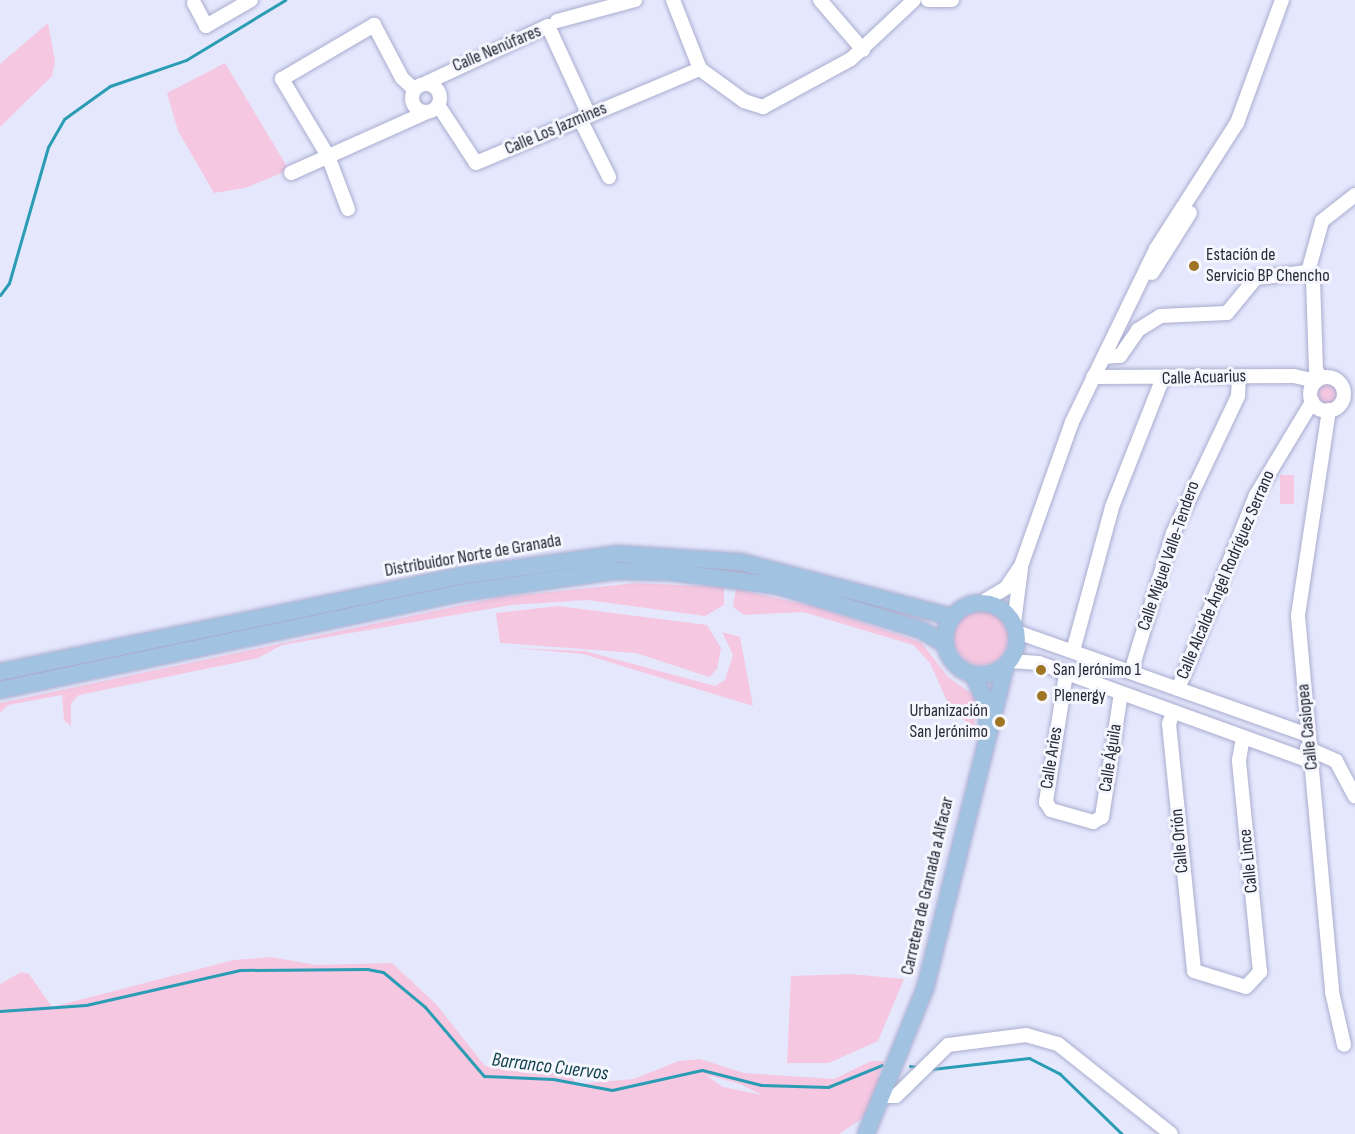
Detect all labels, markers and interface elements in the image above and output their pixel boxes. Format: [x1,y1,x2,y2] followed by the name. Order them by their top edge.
[449,21,545,77] street label: Calle Nenúfares
[502,98,610,160] street label: Calle Los Jazmines
[1206,245,1330,288] place label: Estación de Servicio BP Chencho
[1187,259,1201,273] marker: Estación de Servicio BP Chencho
[1162,366,1246,390] street label: Calle Acuarius
[1172,467,1280,683] street label: Calle Alcalde Ángel Rodríguez Serrano
[1133,478,1205,634] street label: Calle Miguel Valle-Tendero
[383,530,563,582] street label: Distribuidor Norte de Granada
[1053,659,1141,681] place label: San Jerónimo 1
[1034,663,1048,677] marker: San Jerónimo 1
[1293,683,1323,771] street label: Calle Casiopea
[1054,685,1106,707] place label: Plenergy
[1035,689,1049,703] marker: Plenergy
[909,701,988,744] place label: Urbanización San Jerónimo
[993,715,1007,729] marker: Urbanización San Jerónimo
[1095,723,1127,793] street label: Calle Águila
[1036,725,1068,791] street label: Calle Aries
[897,795,959,977] street label: Carretera de Granada a Alfacar
[1166,808,1194,874] street label: Calle Orión
[1235,828,1263,894] street label: Calle Lince
[490,1048,610,1086] water label: Barranco Cuervos

